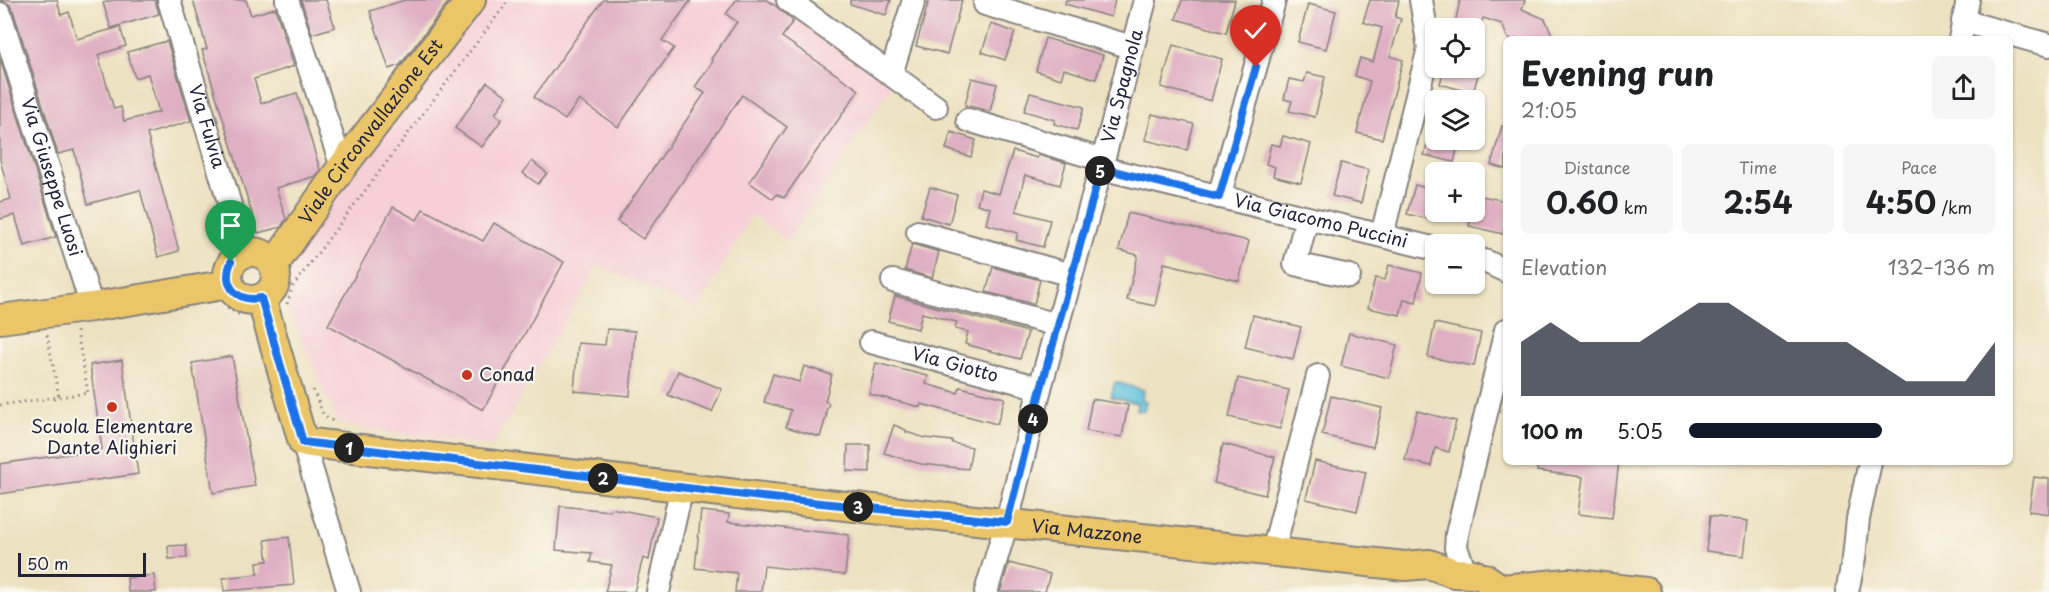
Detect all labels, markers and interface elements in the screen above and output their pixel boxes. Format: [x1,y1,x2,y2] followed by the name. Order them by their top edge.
[1230,5,1281,67] pin
[1239,14,1272,47] icon: check
[1425,18,1485,294] map controls
[1425,18,1485,78] button: locate
[1093,25,1149,146] street label: Via Spagnola
[291,32,449,229] street label: Viale Circonvallazione Est
[1521,47,1714,97] text: Evening run
[1932,56,1995,119] button: share
[183,81,233,172] street label: Via Fulvia
[1425,90,1485,150] button: layers
[15,94,90,259] street label: Via Giuseppe Luosi
[1521,95,1577,125] text: 21:05
[1563,155,1631,179] text: Distance
[1739,155,1777,179] text: Time
[1901,155,1937,179] text: Pace
[1085,156,1115,186] pin: 5
[1095,159,1105,183] text: 5
[1425,162,1485,222] button: +
[1546,179,1619,224] text: 0.60
[1723,179,1793,224] text: 2:54
[1866,179,1936,224] text: 4:50
[1231,186,1411,254] street label: Via Giacomo Puccini
[1619,195,1648,219] text: km
[1936,195,1972,219] text: /km
[205,200,256,262] pin
[214,209,247,242] icon: arrive
[1425,234,1485,294] button: −
[1521,252,1607,282] text: Elevation
[1888,252,1995,282] text: 132–136 m
[909,339,1002,388] street label: Via Giotto
[479,360,535,387] place label: Conad
[460,368,474,382] marker: Conad
[105,400,119,414] marker: Scuola Elementare Dante Alighieri
[1018,404,1048,434] pin: 4
[1028,407,1038,431] text: 4
[31,412,193,460] place label: Scuola Elementare Dante Alighieri
[1521,416,1583,446] text: 100 m
[1617,416,1663,446] text: 5:05
[334,433,364,463] pin: 1
[345,436,353,460] text: 1
[588,463,618,493] pin: 2
[597,466,609,490] text: 2
[843,492,873,522] pin: 3
[853,495,863,519] text: 3
[1030,511,1144,550] street label: Via Mazzone
[18,550,146,578] scale bar
[27,551,68,575] text: 50 m

